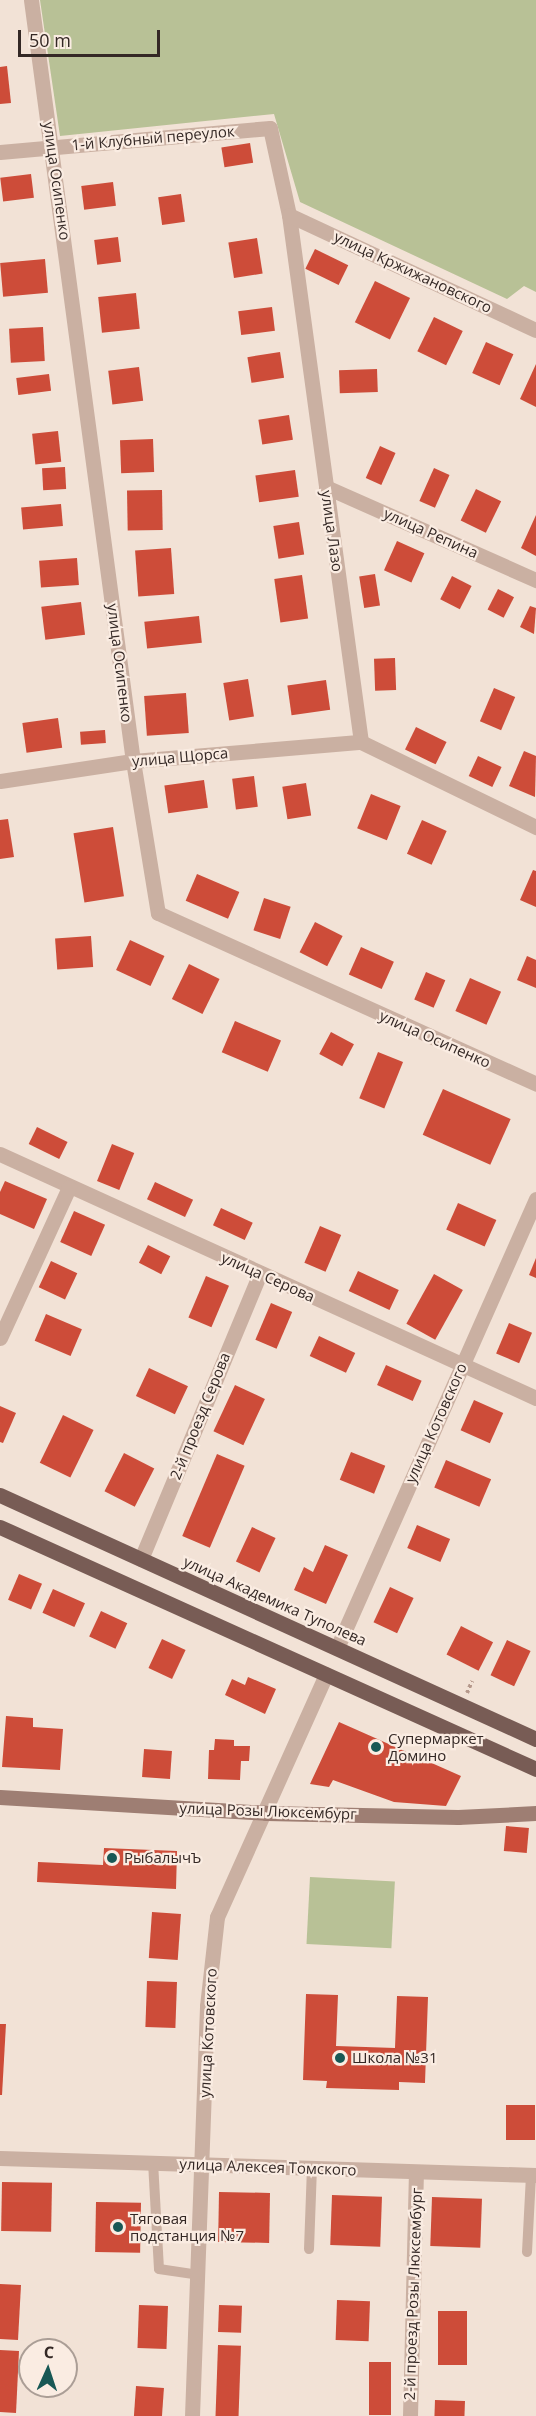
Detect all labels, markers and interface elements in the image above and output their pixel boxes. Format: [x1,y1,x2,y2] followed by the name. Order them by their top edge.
[21,18,164,56] scale bar
[29,28,71,52] text: 50 m
[40,121,74,241] street label: улица Осипенко
[71,122,235,154] street label: 1-й Клубный переулок
[331,227,495,317] street label: улица Кржижановского
[317,489,347,573] street label: улица Лазо
[381,504,481,562] street label: улица Репина
[104,603,136,723] street label: улица Осипенко
[131,744,229,770] street label: улица Щорса
[377,1006,493,1072] street label: улица Осипенко
[219,1248,317,1306] street label: улица Серова
[166,1350,234,1482] street label: 2-й проезд Серова
[401,1360,471,1486] street label: улица Котовского
[181,1552,369,1650] street label: улица Академика Туполева
[388,1729,484,1764] place label: Супермаркет Домино
[369,1740,383,1754] marker: Супермаркет Домино
[179,1799,357,1823] street label: улица Розы Люксембург
[124,1849,201,1867] place label: РыбалычЪ
[105,1851,119,1865] marker: РыбалычЪ
[196,1968,220,2098] street label: улица Котовского
[352,2049,437,2067] place label: Школа №31
[333,2051,347,2065] marker: Школа №31
[179,2155,357,2179] street label: улица Алексея Томского
[400,2187,426,2401] street label: 2-й проезд Розы Люксембург
[130,2209,244,2244] place label: Тяговая подстанция №7
[111,2220,125,2234] marker: Тяговая подстанция №7
[18,2338,78,2398] north arrow
[43,2341,54,2363] text: С

